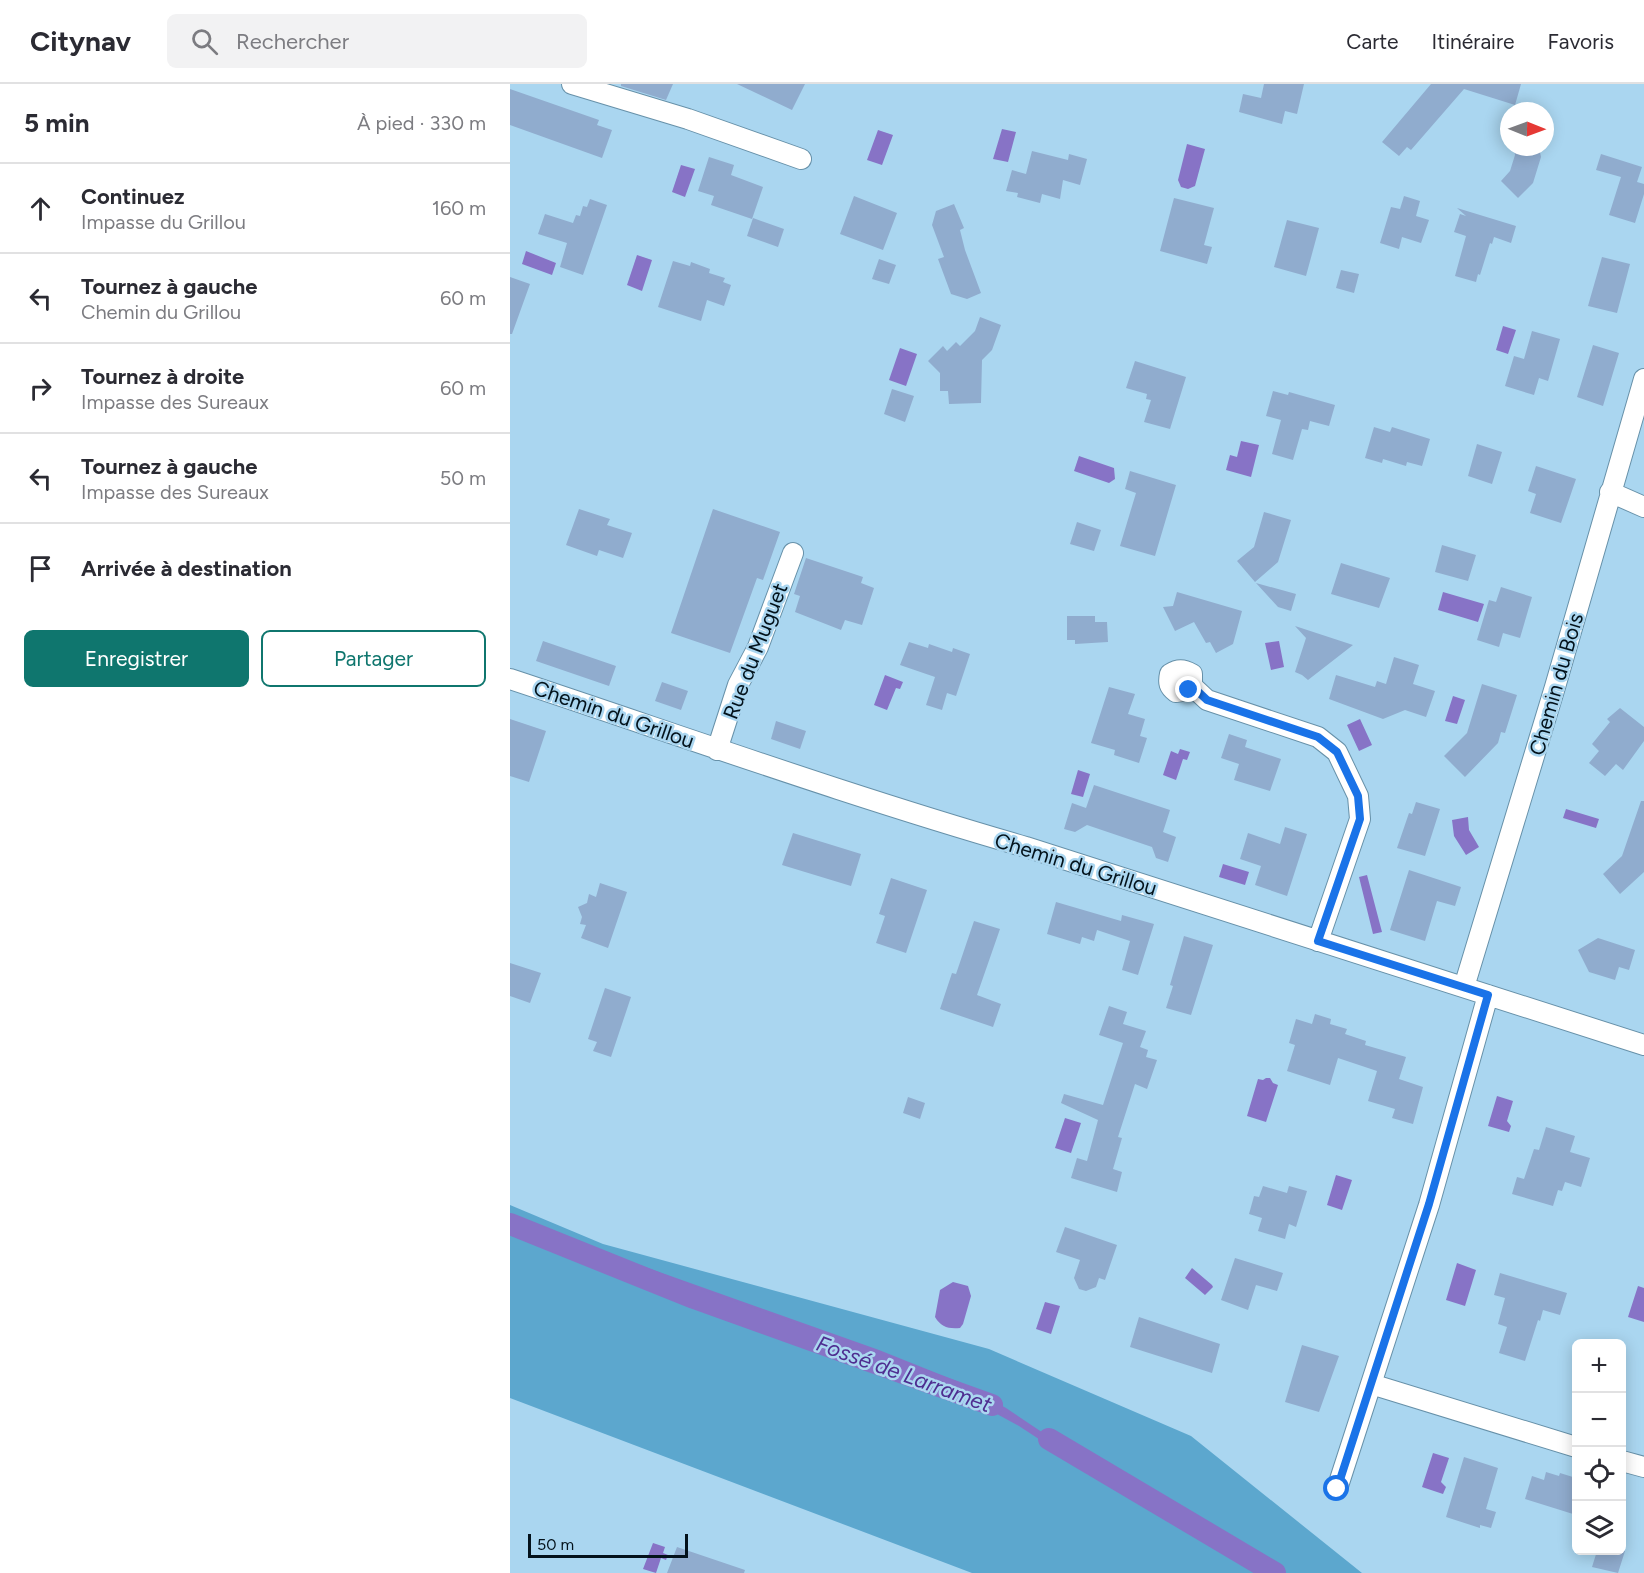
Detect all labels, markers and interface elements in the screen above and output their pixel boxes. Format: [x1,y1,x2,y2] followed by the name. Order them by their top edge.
[167,14,587,68] search box
[30,24,131,58] text: Citynav
[188,25,221,58] icon: search
[236,28,349,55] text: Rechercher
[1346,29,1399,54] text: Carte
[1432,29,1515,54] text: Itinéraire
[1548,29,1614,54] text: Favoris
[1500,102,1554,156] north arrow
[24,107,90,139] text: 5 min
[357,111,486,135] text: À pied · 330 m
[81,183,185,210] text: Continuez
[24,192,57,225] icon: ahead
[432,196,486,220] text: 160 m
[81,210,246,234] text: Impasse du Grillou
[81,273,257,300] text: Tournez à gauche
[24,282,57,315] icon: left
[440,286,486,310] text: 60 m
[81,300,241,324] text: Chemin du Grillou
[81,363,244,390] text: Tournez à droite
[24,372,57,405] icon: right
[440,376,486,400] text: 60 m
[81,390,269,414] text: Impasse des Sureaux
[81,453,257,480] text: Tournez à gauche
[24,462,57,495] icon: left
[440,466,486,490] text: 50 m
[81,480,269,504] text: Impasse des Sureaux
[24,552,57,585] icon: arrive
[81,555,292,582] text: Arrivée à destination
[718,579,792,723] street label: Rue du Muguet
[1524,610,1588,758] street label: Chemin du Bois
[24,630,249,687] button: Enregistrer
[261,630,486,687] button: Partager
[530,675,698,753] street label: Chemin du Grillou
[1175,676,1201,702] route end
[992,827,1160,901] street label: Chemin du Grillou
[813,1330,996,1418] water label: Fossé de Larramet
[1572,1339,1626,1555] map controls
[1572,1339,1626,1393] button: +
[1572,1393,1626,1447] button: −
[1572,1447,1626,1501] button: locate
[1323,1475,1349,1501] route start
[1572,1501,1626,1555] button: layers
[528,1531,688,1558] scale bar
[537,1535,574,1554] text: 50 m

